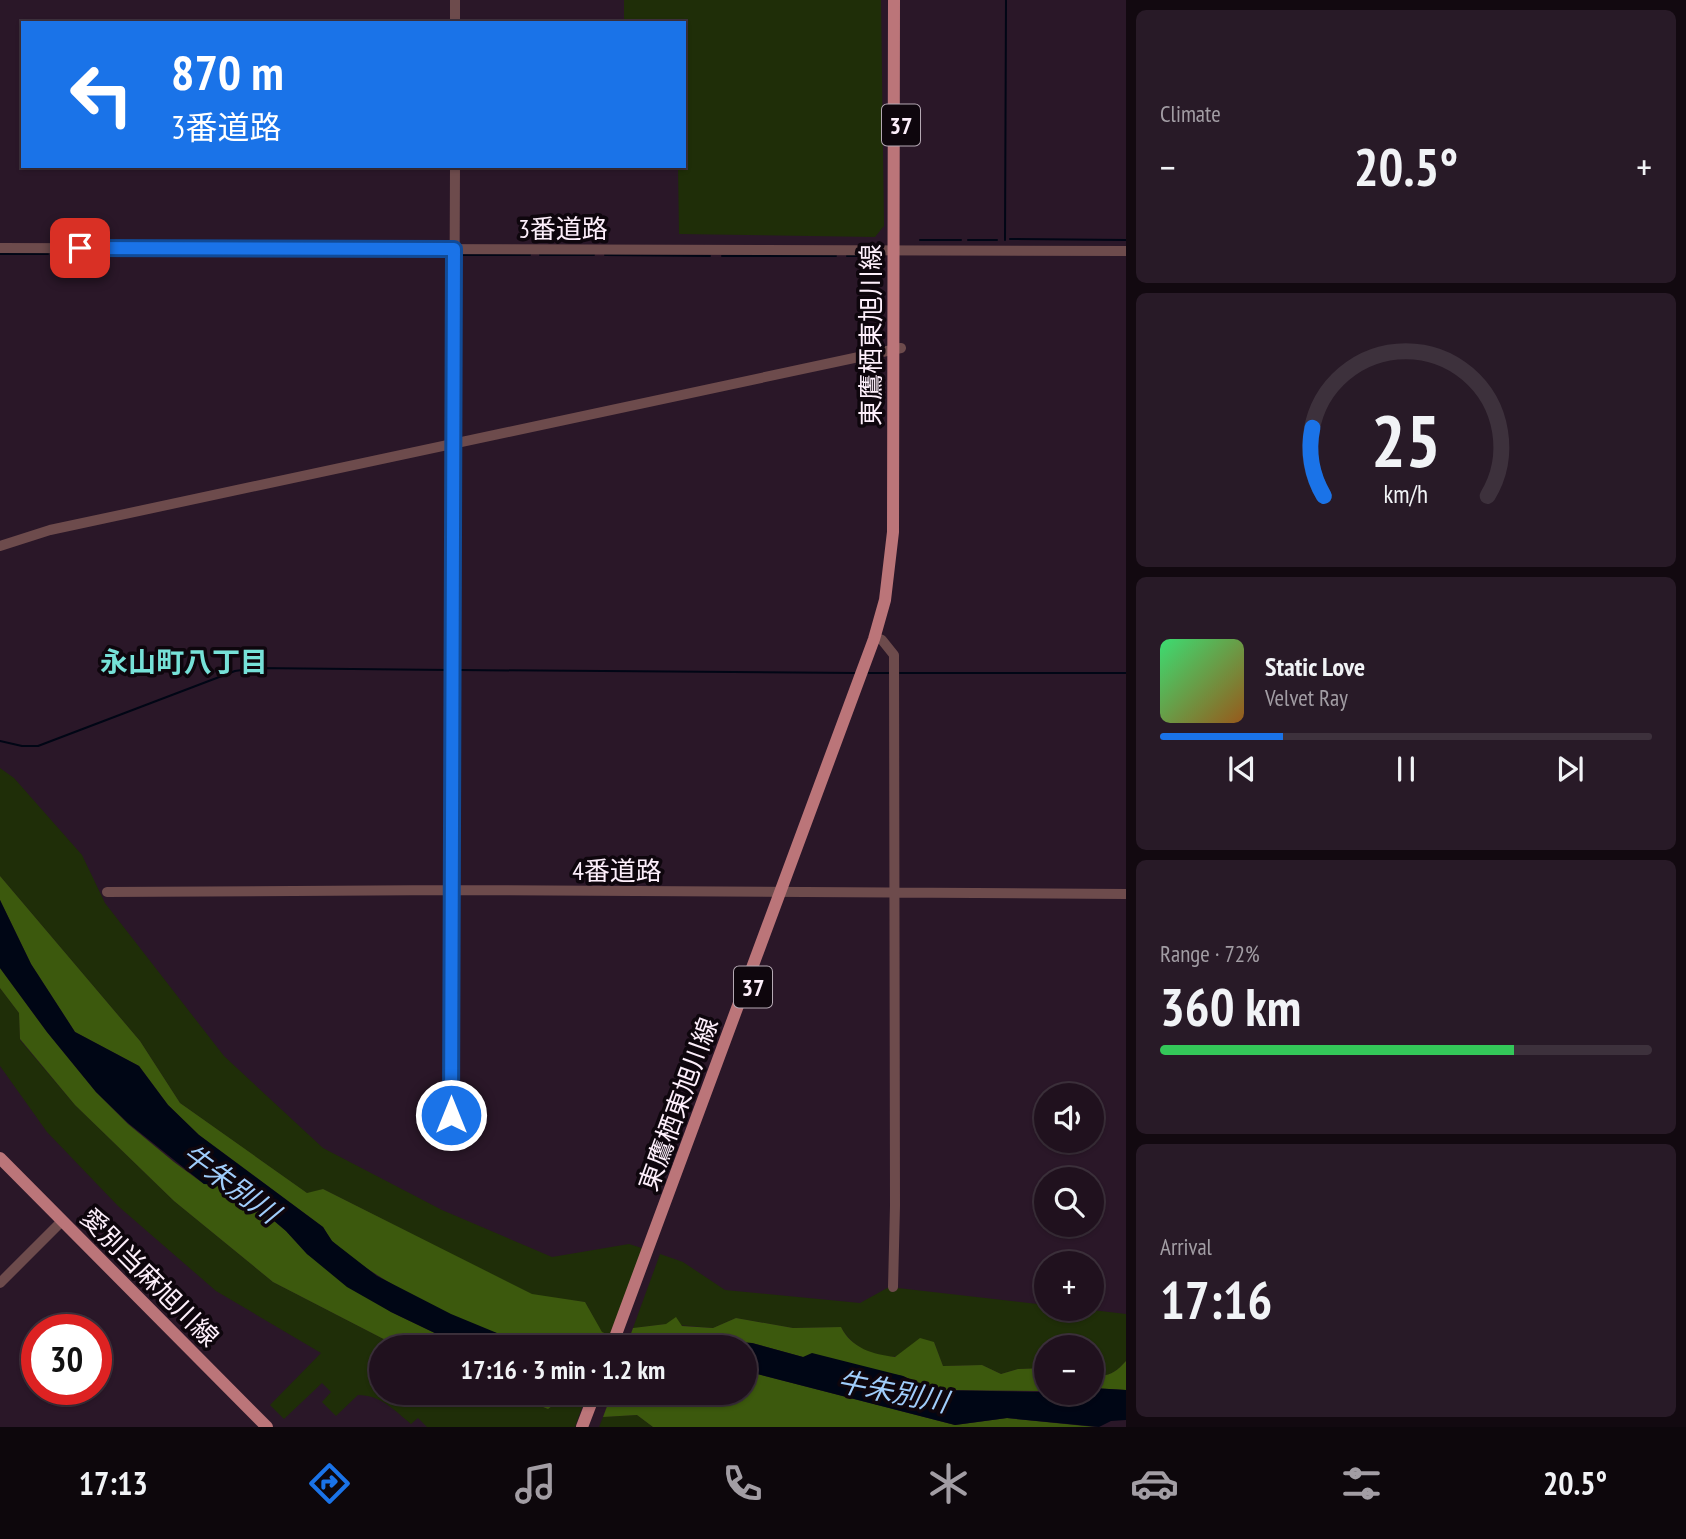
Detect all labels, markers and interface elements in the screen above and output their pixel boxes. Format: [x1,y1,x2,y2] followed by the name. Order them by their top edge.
[171,40,284,104] text: 870 m
[56,49,147,140] icon: left
[1160,99,1221,128] text: Climate
[882,104,920,146] road number: 37
[171,106,281,148] text: 3番道路
[1354,133,1458,200] text: 20.5°
[1160,142,1176,191] text: −
[1636,142,1652,191] text: +
[518,212,608,245] street label: 3番道路
[50,218,110,278] pin
[61,229,99,267] icon: arrive
[854,244,887,426] street label: 東鷹栖東旭川線
[1371,393,1441,487] text: 25
[1384,478,1428,510] text: km/h
[100,643,268,680] district label: 永山町八丁目
[1265,650,1365,683] text: Static Love
[1265,683,1348,712] text: Velvet Ray
[1223,750,1261,788] icon: previous
[1387,750,1425,788] icon: pause
[1551,750,1589,788] icon: next
[572,854,662,887] street label: 4番道路
[1160,939,1260,968] text: Range · 72%
[734,967,772,1007] road number: 37
[1160,973,1301,1040] text: 360 km
[631,1013,725,1195] street label: 東鷹栖東旭川線
[414,1078,488,1152] position arrow
[1034,1083,1104,1405] map controls
[1034,1083,1104,1153] button: sound
[175,1135,290,1233] water label: 牛朱別川
[1034,1167,1104,1237] button: search
[74,1201,226,1353] street label: 愛別当麻旭川線
[1160,1232,1212,1261] text: Arrival
[1034,1251,1104,1321] button: +
[1160,1266,1272,1333] text: 17:16
[21,1314,112,1405] speed limit sign: 30
[1034,1335,1104,1405] button: −
[461,1353,665,1386] text: 17:16 · 3 min · 1.2 km
[834,1362,954,1420] water label: 牛朱別川
[305,1459,354,1508] icon: directions
[511,1459,560,1508] icon: music
[718,1459,767,1508] icon: phone
[924,1459,973,1508] icon: climate
[1130,1459,1179,1508] icon: car
[1337,1459,1386,1508] icon: filters
[79,1462,148,1504] text: 17:13
[1543,1462,1607,1504] text: 20.5°

